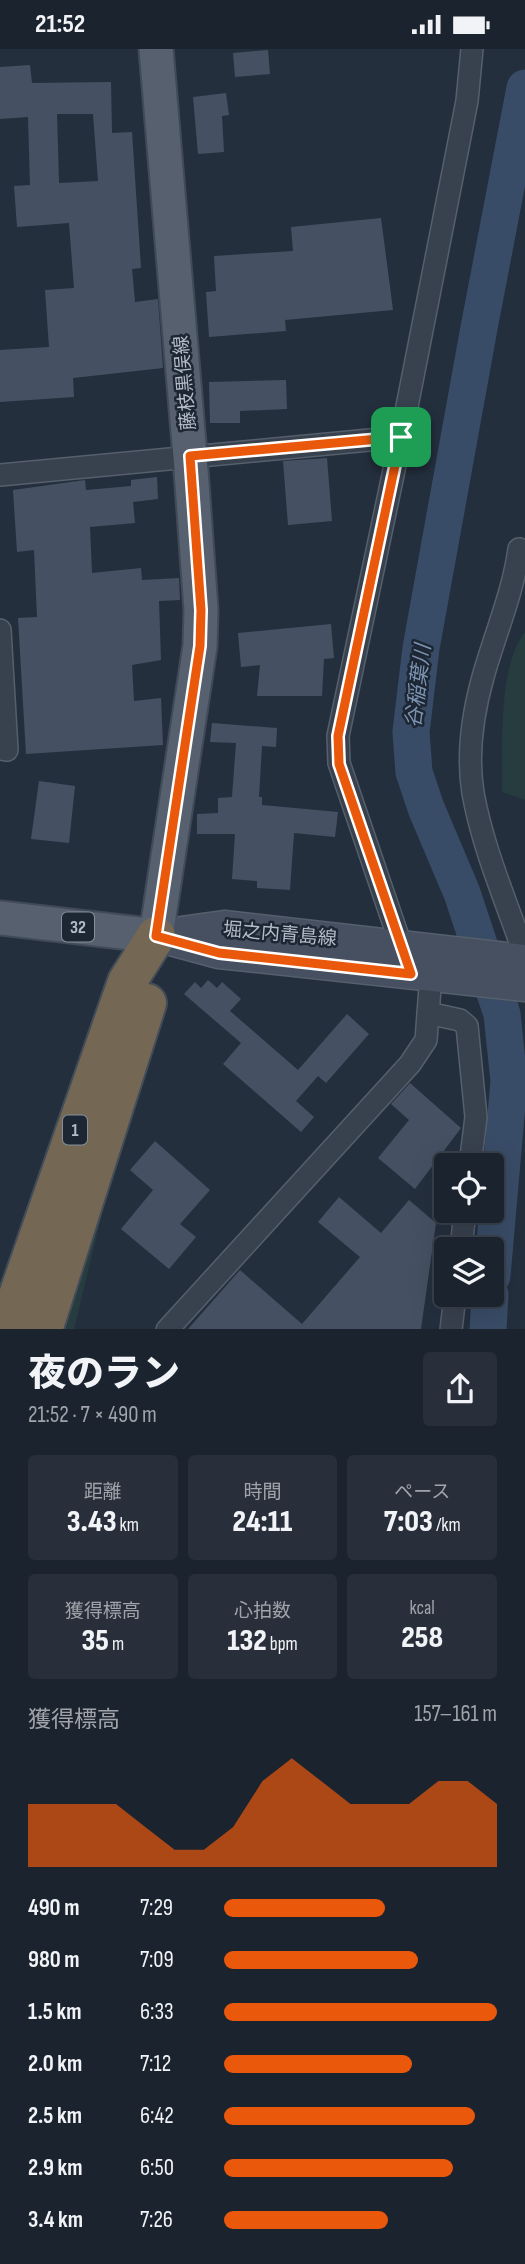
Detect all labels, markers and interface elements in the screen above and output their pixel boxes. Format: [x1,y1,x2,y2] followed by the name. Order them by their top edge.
[35,9,85,40] text: 21:52
[170,335,201,431] street label: 藤枝黒俣線
[371,407,431,467] pin
[382,418,420,456] icon: arrive
[401,641,436,729] water label: 谷稲葉川
[62,913,94,941] road number: 32
[222,918,338,951] street label: 堀之内青島線
[63,1115,87,1145] road number: 1
[434,1153,504,1307] map controls
[434,1153,504,1223] button: locate
[434,1237,504,1307] button: layers
[28,1352,180,1397] text: 夜のラン
[423,1352,497,1426] button: share
[28,1401,157,1429] text: 21:52 · 7 × 490 m
[84,1481,122,1504] text: 距離
[243,1481,282,1504] text: 時間
[394,1481,450,1504] text: ペース
[67,1504,117,1540] text: 3.43
[233,1504,292,1540] text: 24:11
[384,1504,433,1540] text: 7:03
[117,1514,139,1537] text: km
[433,1514,461,1537] text: /km
[410,1597,435,1620] text: kcal
[65,1600,141,1623] text: 獲得標高
[234,1600,291,1623] text: 心拍数
[401,1620,443,1656] text: 258
[81,1623,109,1659] text: 35
[227,1623,267,1659] text: 132
[109,1633,124,1656] text: m
[267,1633,298,1656] text: bpm
[414,1700,497,1728] text: 157–161 m
[28,1706,120,1734] text: 獲得標高
[28,1894,79,1922] text: 490 m
[140,1894,173,1922] text: 7:29
[28,1946,80,1974] text: 980 m
[140,1946,174,1974] text: 7:09
[28,1998,81,2026] text: 1.5 km
[140,1998,174,2026] text: 6:33
[28,2050,82,2078] text: 2.0 km
[140,2050,171,2078] text: 7:12
[28,2102,82,2130] text: 2.5 km
[140,2102,174,2130] text: 6:42
[28,2154,82,2182] text: 2.9 km
[140,2154,174,2182] text: 6:50
[28,2206,83,2234] text: 3.4 km
[140,2206,173,2234] text: 7:26

